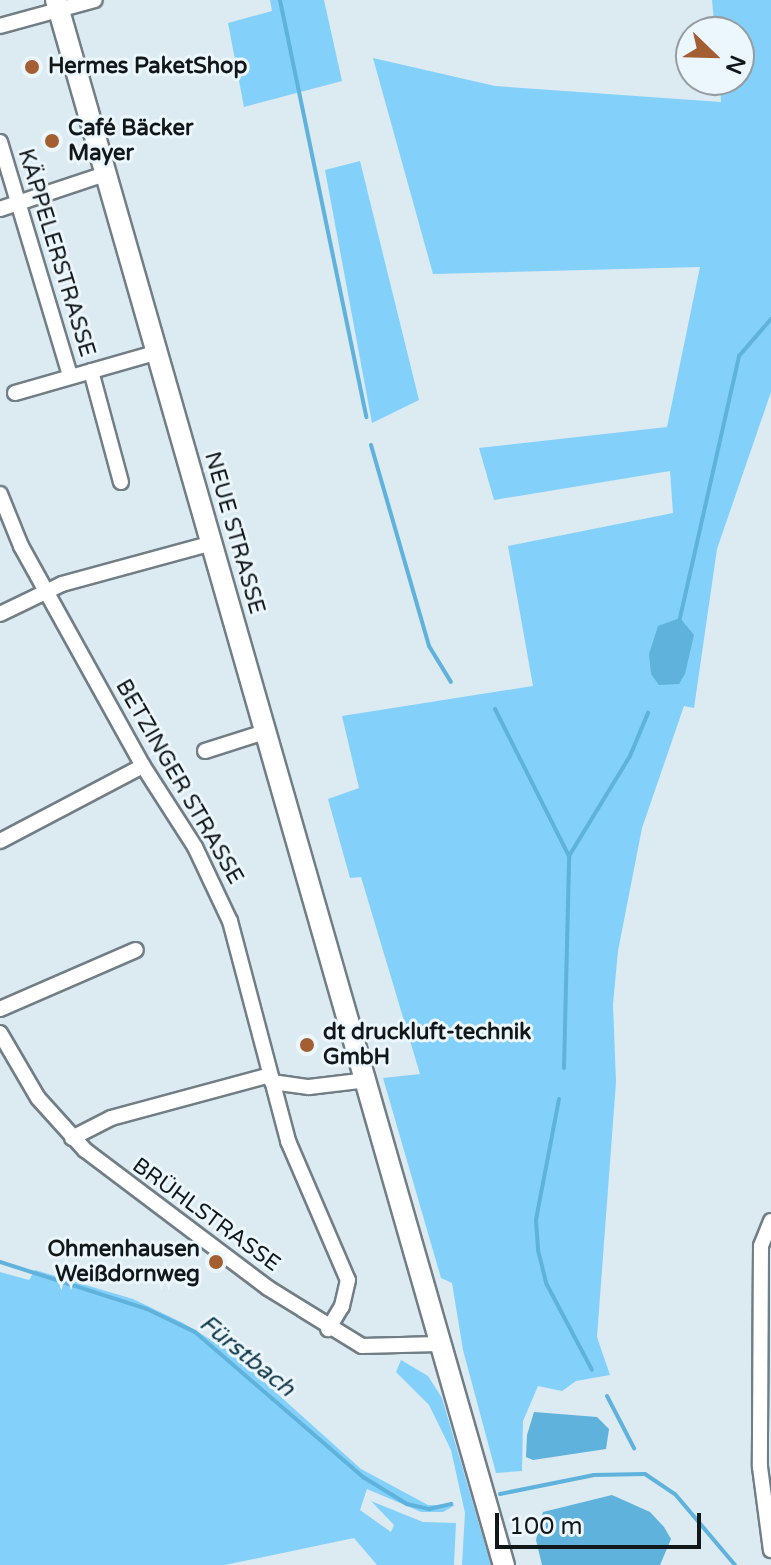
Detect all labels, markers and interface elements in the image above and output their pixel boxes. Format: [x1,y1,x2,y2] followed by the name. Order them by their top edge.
[675,16,755,96] north arrow
[720,51,751,78] text: N
[48,54,247,80] place label: Hermes PaketShop
[23,58,41,76] marker: Hermes PaketShop
[68,115,193,166] place label: Café Bäcker Mayer
[43,132,61,150] marker: Café Bäcker Mayer
[12,146,100,360] street label: KÄPPELERSTRASSE
[198,449,270,617] street label: NEUE STRASSE
[110,675,248,889] street label: BETZINGER STRASSE
[323,1019,531,1070] place label: dt druckluft-technik GmbH
[298,1036,316,1054] marker: dt druckluft-technik GmbH
[127,1153,285,1277] street label: BRÜHLSTRASSE
[47,1236,200,1288] place label: Ohmenhausen Weißdornweg
[207,1253,225,1271] marker: Ohmenhausen Weißdornweg
[194,1309,300,1403] water label: Fürstbach
[499,1497,705,1547] scale bar
[509,1512,583,1541] text: 100 m

